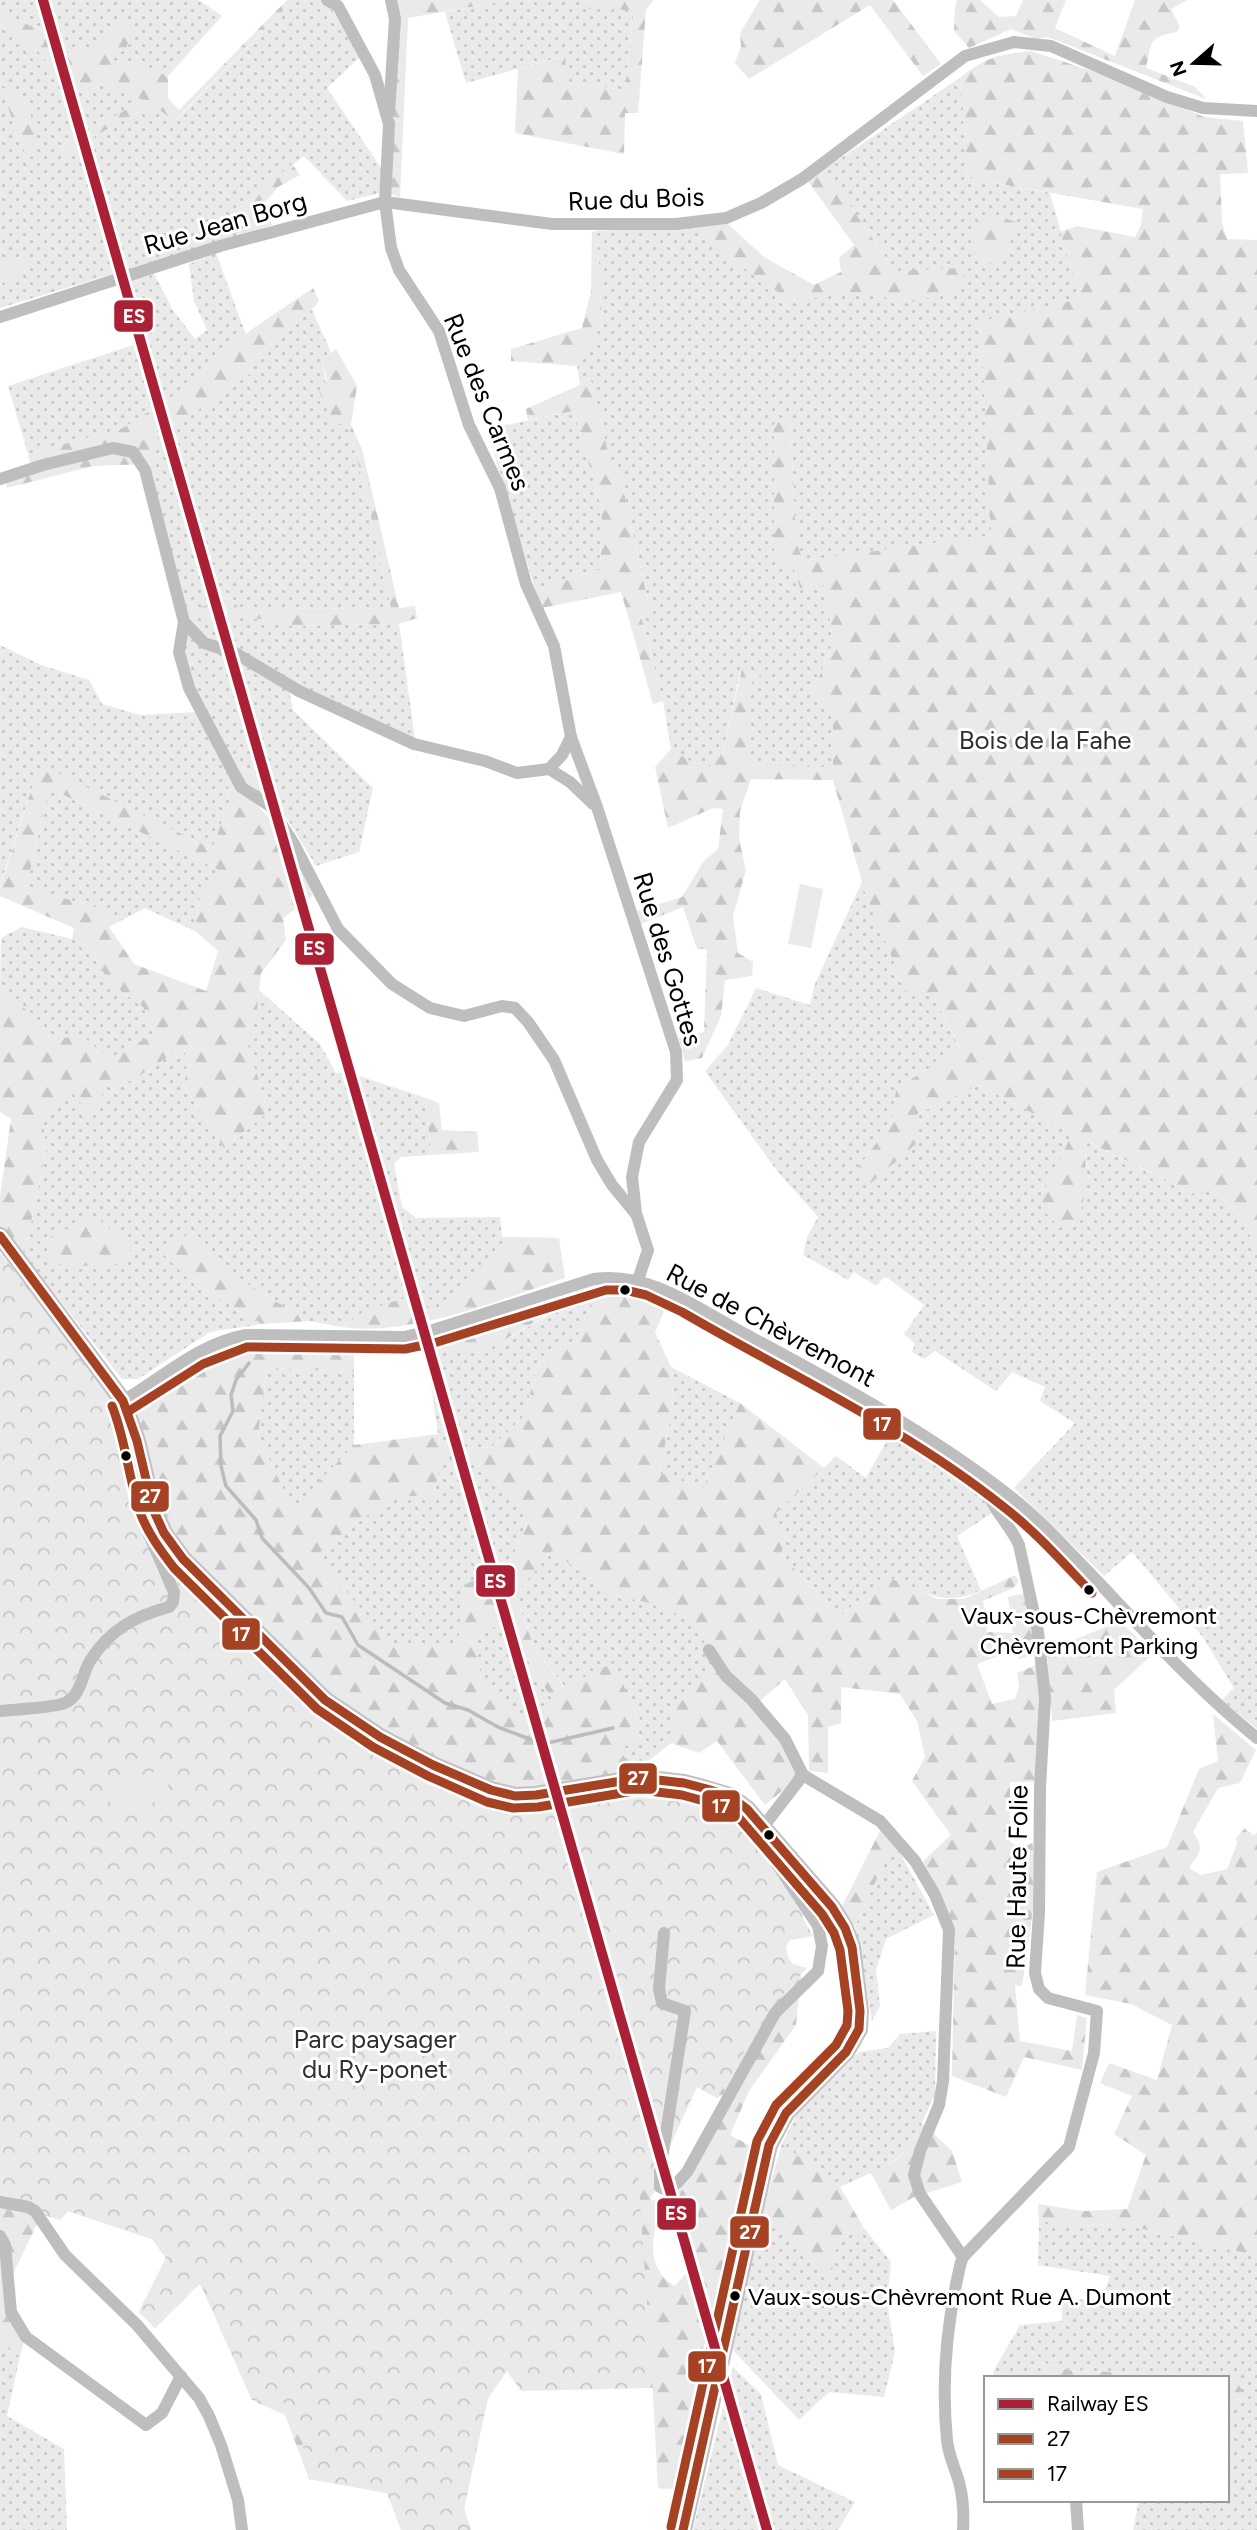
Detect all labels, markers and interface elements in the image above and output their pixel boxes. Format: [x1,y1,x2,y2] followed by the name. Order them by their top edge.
[1159,28,1229,98] north arrow
[1165,58,1192,79] text: N
[567,181,705,217] street label: Rue du Bois
[140,184,310,262] street label: Rue Jean Borg
[113,299,154,333] line badge: ES
[123,305,145,328] text: ES
[437,309,537,495] street label: Rue des Carmes
[959,724,1131,756] park label: Bois de la Fahe
[626,868,710,1050] street label: Rue des Gottes
[294,932,335,966] line badge: ES
[303,937,325,960] text: ES
[661,1256,881,1394] street label: Rue de Chèvremont
[618,1283,632,1297] unlabelled marker
[862,1407,902,1441] line badge: 17
[873,1413,891,1436] text: 17
[119,1449,133,1463] unlabelled marker
[130,1480,170,1513] line badge: 27
[139,1485,161,1508] text: 27
[475,1564,516,1598] line badge: ES
[484,1570,506,1593] text: ES
[1082,1583,1096,1597] marker: Vaux-sous-Chèvremont Chèvremont Parking
[961,1601,1217,1660] place label: Vaux-sous-Chèvremont Chèvremont Parking
[221,1617,261,1651] line badge: 17
[232,1623,250,1646] text: 17
[618,1762,658,1795] line badge: 27
[627,1767,649,1790] text: 27
[999,1785,1035,1969] street label: Rue Haute Folie
[701,1789,741,1823] line badge: 17
[712,1795,730,1818] text: 17
[762,1828,776,1842] unlabelled marker
[293,2023,457,2085] park label: Parc paysager du Ry-ponet
[656,2197,697,2231] line badge: ES
[665,2202,687,2225] text: ES
[729,2215,770,2249] line badge: 27
[739,2221,761,2244] text: 27
[748,2282,1172,2311] place label: Vaux-sous-Chèvremont Rue A. Dumont
[728,2289,742,2303] marker: Vaux-sous-Chèvremont Rue A. Dumont
[687,2350,727,2383] line badge: 17
[698,2355,716,2378] text: 17
[984,2376,1229,2502] legend
[1047,2391,1149,2416] text: Railway ES
[1047,2426,1070,2451] text: 27
[1047,2461,1067,2486] text: 17

